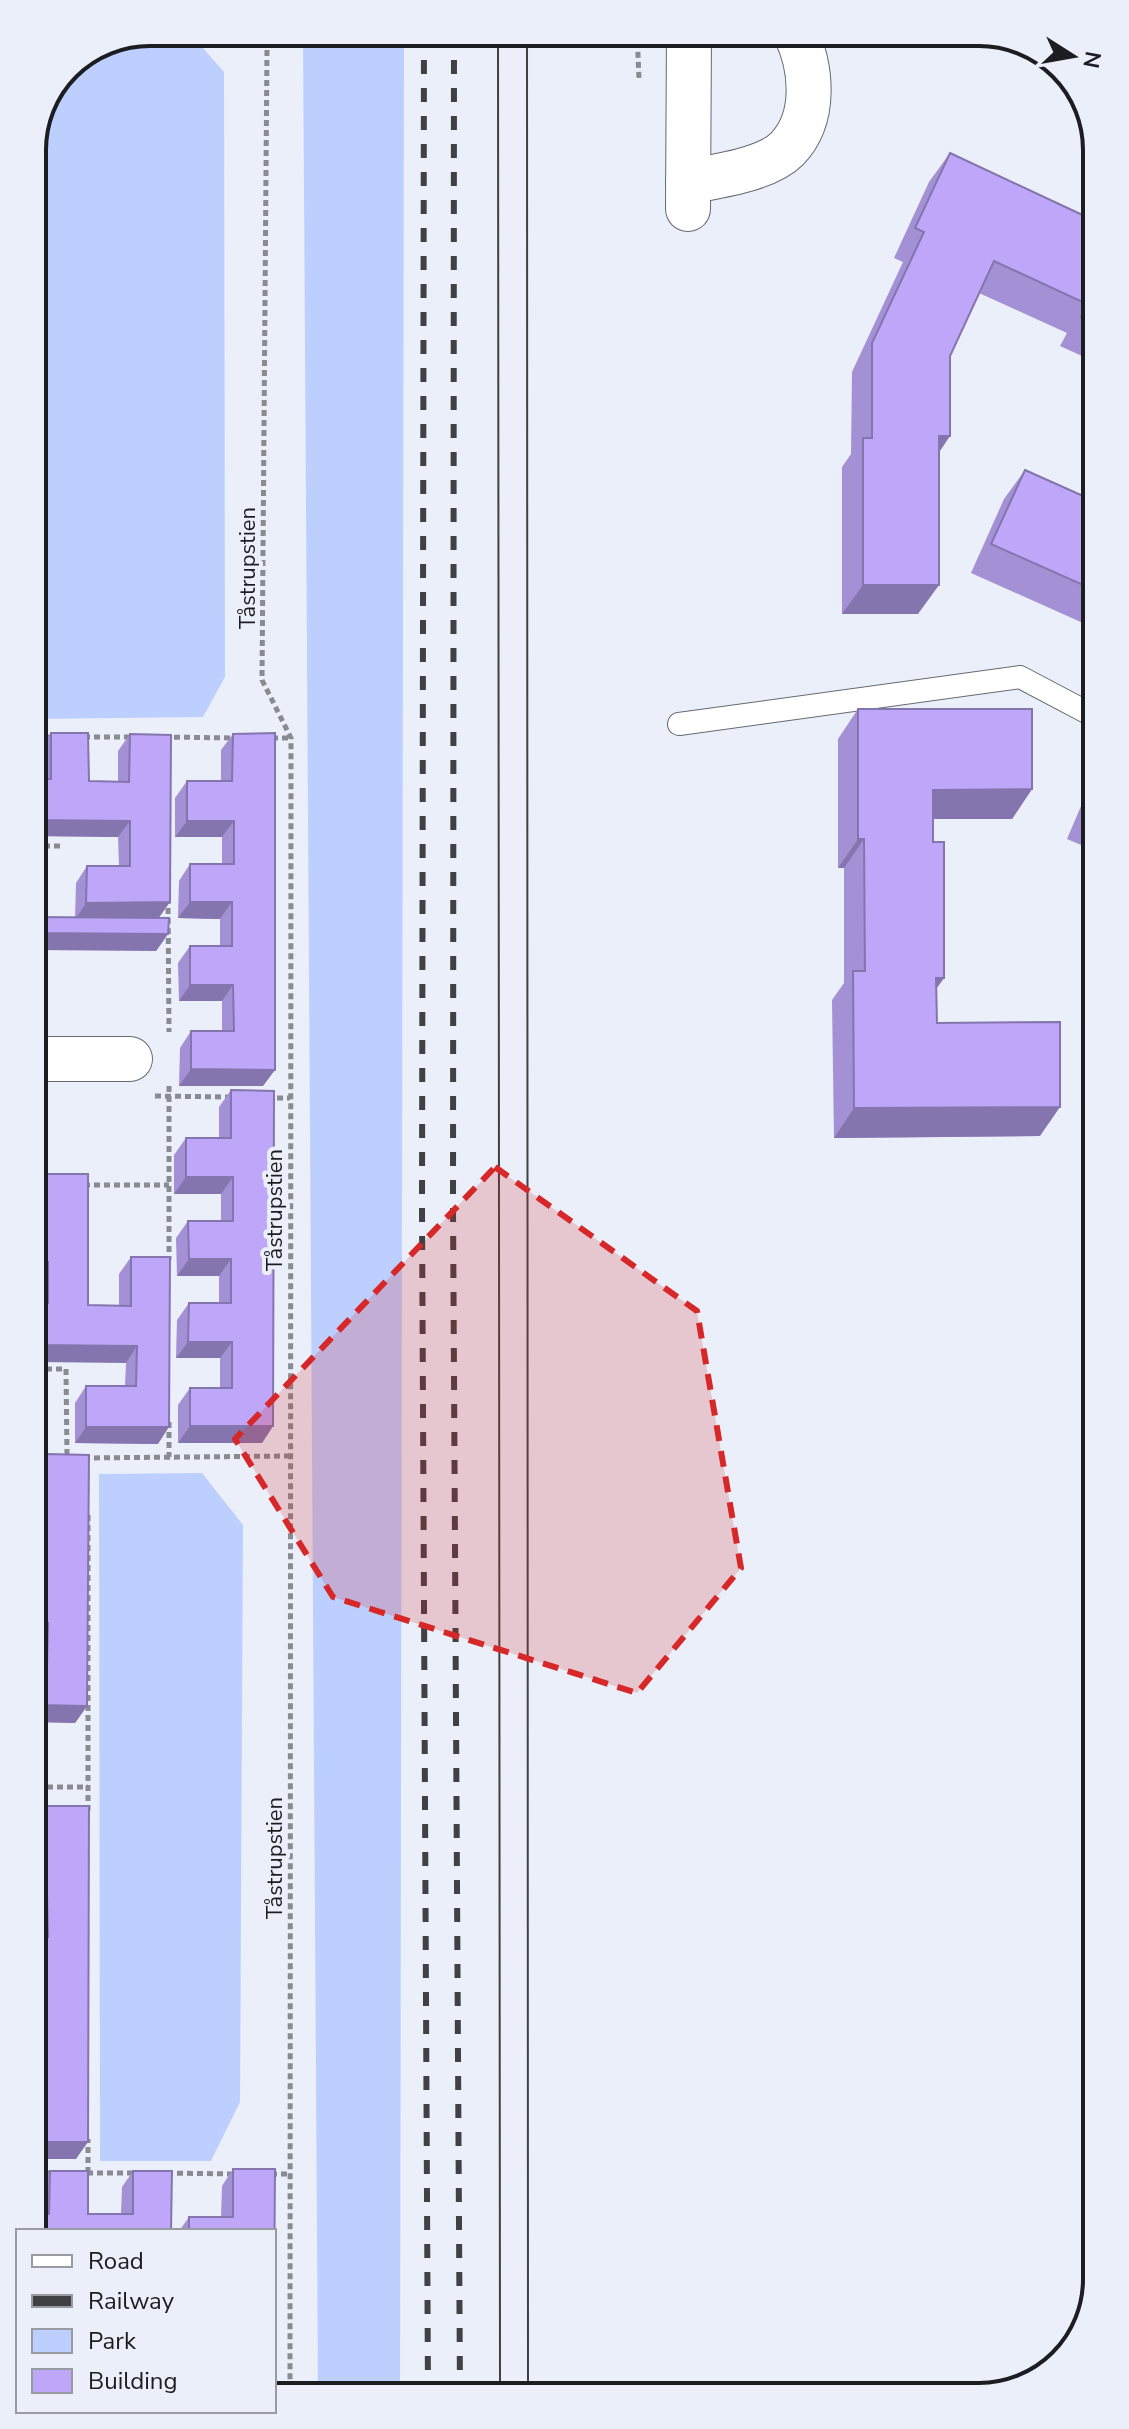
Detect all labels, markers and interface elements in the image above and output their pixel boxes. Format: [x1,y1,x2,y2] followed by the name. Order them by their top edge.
[1033,16,1113,96] north arrow
[1075,49,1108,71] text: N
[233,507,263,629] street label: Tåstrupstien
[260,1149,290,1271] street label: Tåstrupstien
[260,1797,290,1919] street label: Tåstrupstien
[16,2229,276,2413] legend
[88,2245,144,2277] text: Road
[88,2285,175,2317] text: Railway
[88,2325,137,2357] text: Park
[88,2365,178,2397] text: Building

